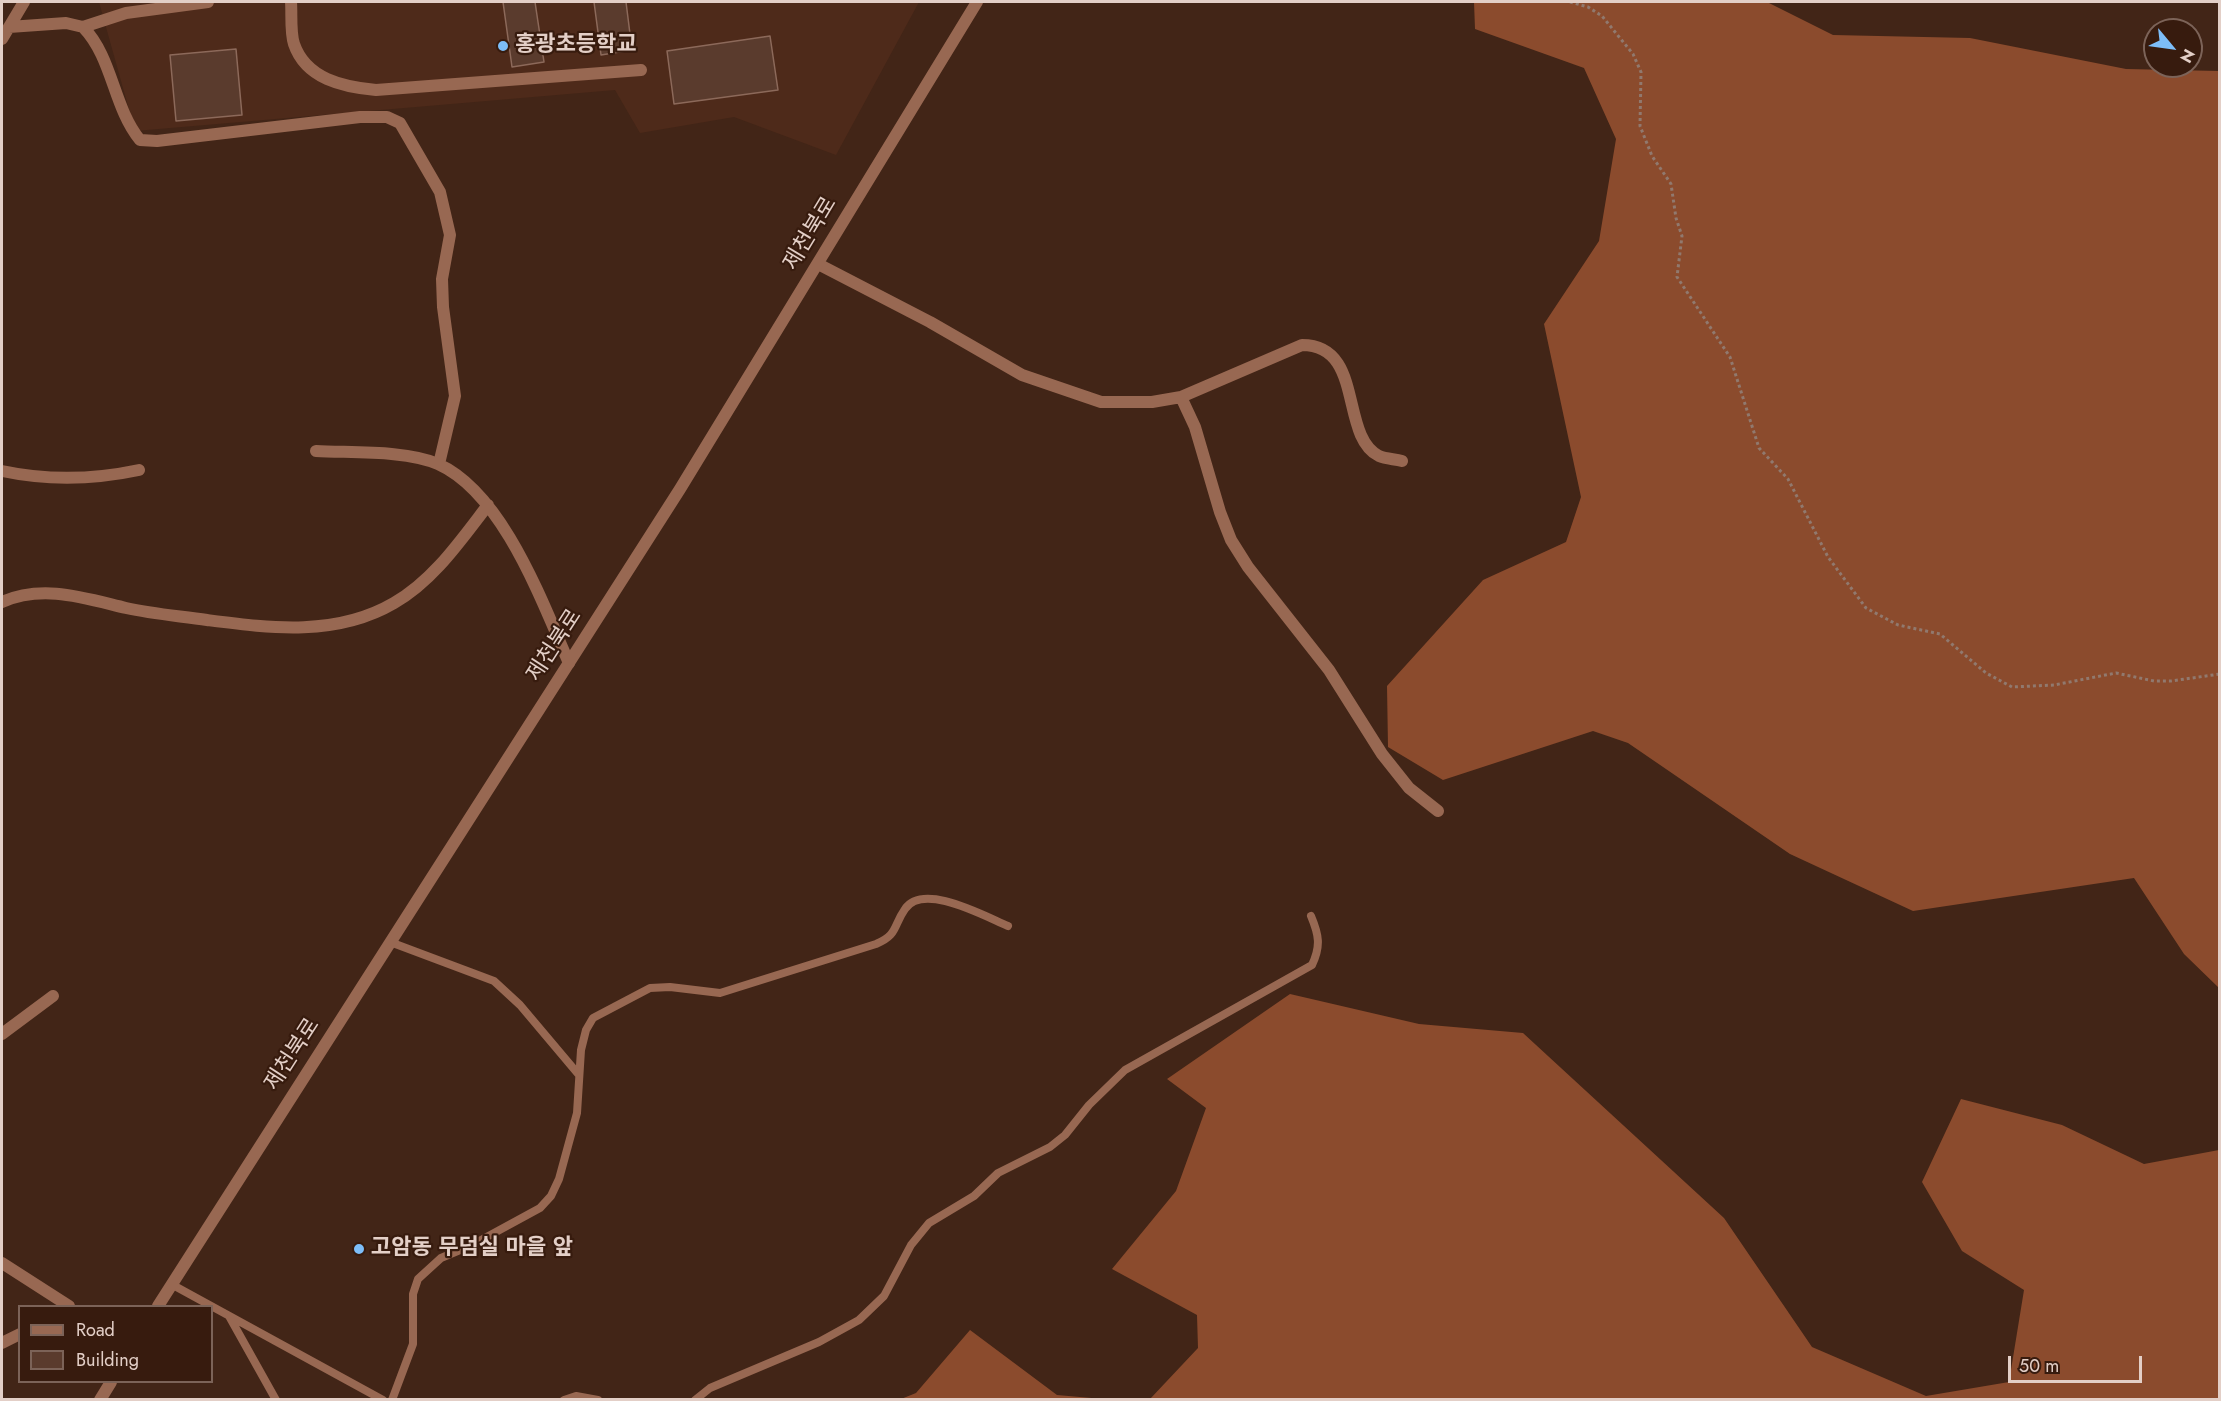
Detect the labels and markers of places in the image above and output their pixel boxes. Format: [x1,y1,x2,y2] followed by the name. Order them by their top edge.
[515,33,636,59] place label: 홍광초등학교
[496,39,510,53] marker: 홍광초등학교
[371,1236,573,1262] place label: 고암동 무덤실 마을 앞
[352,1242,366,1256] marker: 고암동 무덤실 마을 앞

